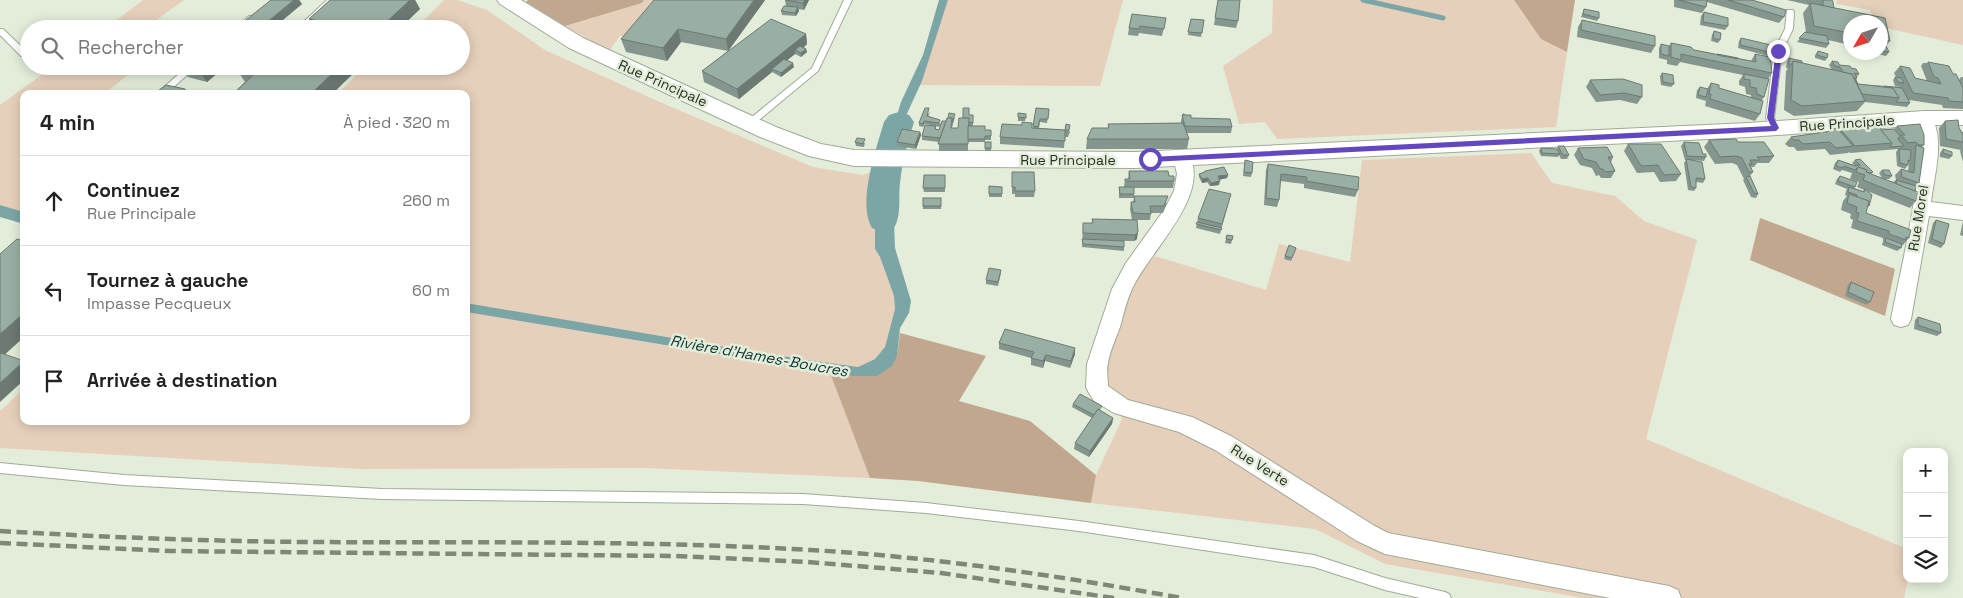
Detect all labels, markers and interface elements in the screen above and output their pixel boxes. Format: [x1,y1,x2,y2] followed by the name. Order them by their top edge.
[1843,15,1888,60] north arrow
[20,20,470,75] search box
[38,34,66,62] icon: search
[78,35,184,60] text: Rechercher
[1767,40,1790,63] route end
[616,55,710,111] street label: Rue Principale
[40,109,95,136] text: 4 min
[1799,111,1895,135] street label: Rue Principale
[343,112,450,133] text: À pied · 320 m
[1139,148,1162,171] route start
[1020,151,1116,169] street label: Rue Principale
[87,178,180,203] text: Continuez
[1904,184,1932,252] street label: Rue Morel
[40,187,68,215] icon: ahead
[402,190,450,211] text: 260 m
[87,203,196,224] text: Rue Principale
[87,268,249,293] text: Tournez à gauche
[40,277,68,305] icon: left
[412,280,450,301] text: 60 m
[87,293,232,314] text: Impasse Pecqueux
[669,331,850,381] water label: Rivière d'Hames-Boucres
[40,367,68,395] icon: arrive
[87,368,277,393] text: Arrivée à destination
[1228,440,1292,490] street label: Rue Verte
[1903,448,1948,583] map controls
[1903,448,1948,493] button: +
[1903,493,1948,538] button: −
[1903,538,1948,583] button: layers

